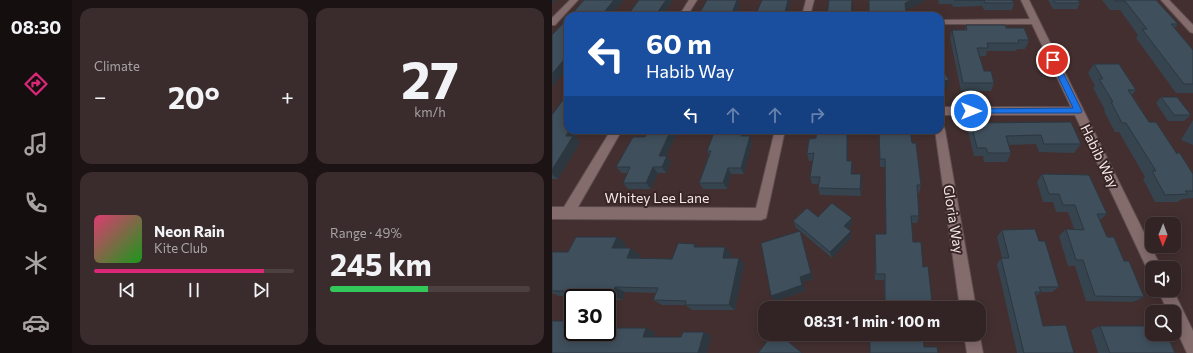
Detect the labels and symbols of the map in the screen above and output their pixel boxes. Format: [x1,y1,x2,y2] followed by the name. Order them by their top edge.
[1036,43,1070,77] pin
[950,90,992,132] position arrow
[1077,121,1123,191] street label: Habib Way
[940,183,968,255] street label: Gloria Way
[605,189,709,206] street label: Whitey Lee Lane
[1145,217,1181,253] north arrow
[564,289,616,341] speed limit sign: 30

